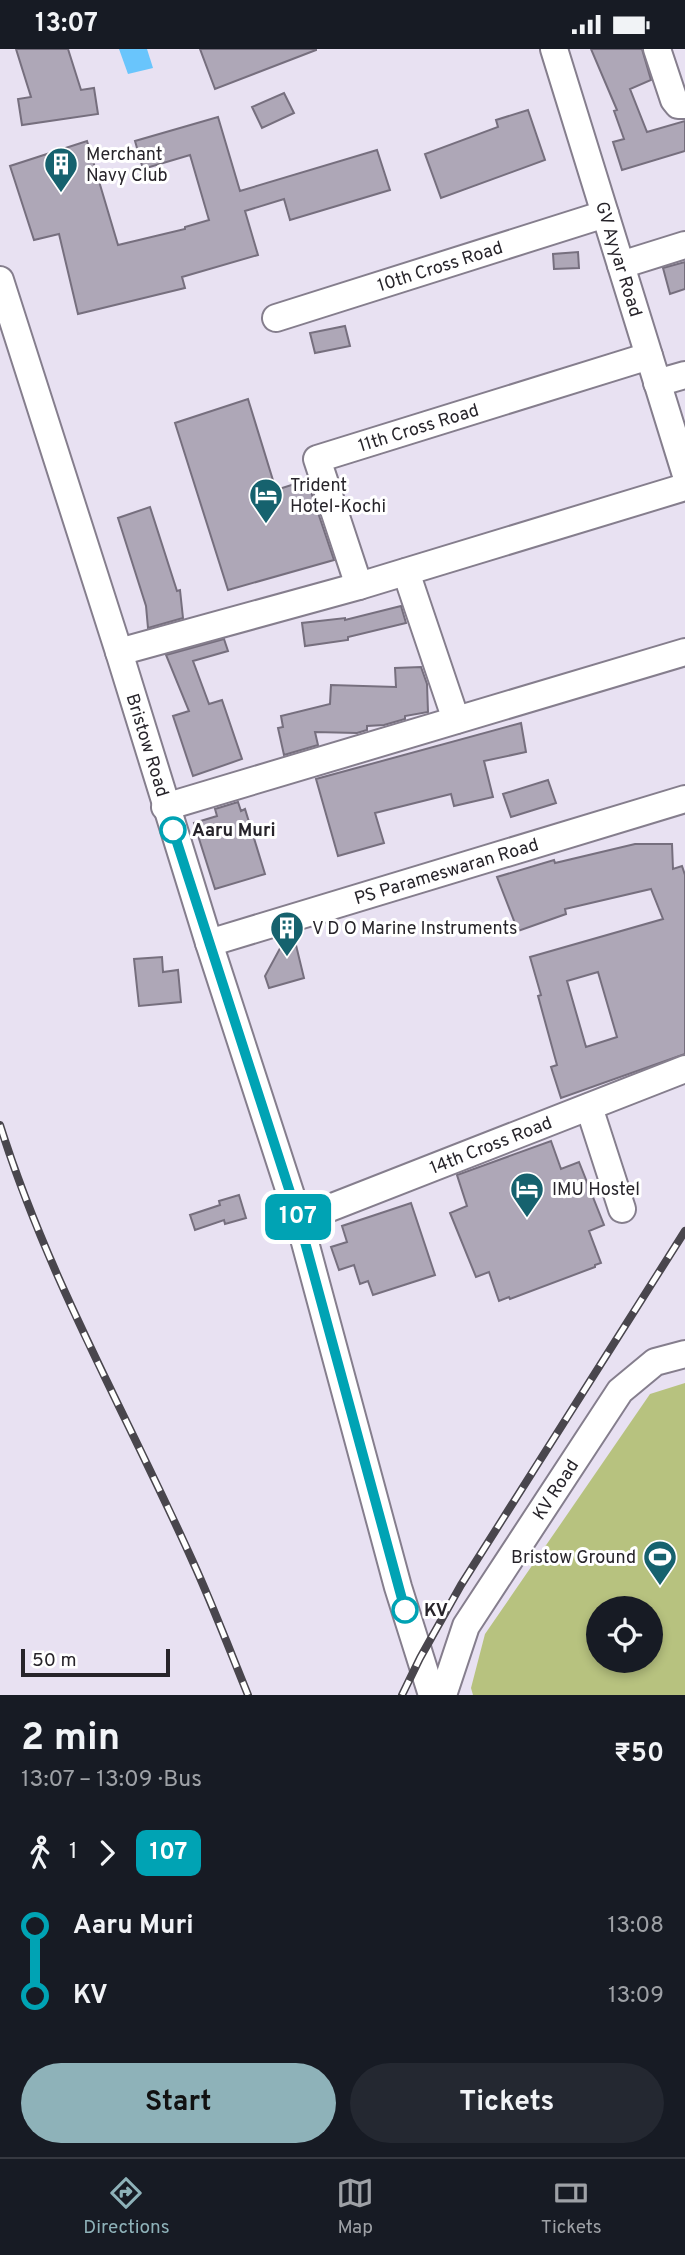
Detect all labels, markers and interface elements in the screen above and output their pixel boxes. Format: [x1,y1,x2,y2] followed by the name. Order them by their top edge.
[35,8,98,41] text: 13:07
[86,144,168,188] place label: Merchant Navy Club
[42,145,80,194] building icon: Merchant Navy Club
[589,199,646,320] street label: GV Ayyar Road
[375,237,506,298] street label: 10th Cross Road
[356,399,482,458] street label: 11th Cross Road
[290,475,386,519] place label: Trident Hotel-Kochi
[247,476,285,525] hotel icon: Trident Hotel-Kochi
[120,691,173,800] street label: Bristow Road
[160,817,186,843] marker: Aaru Muri
[192,820,275,843] place label: Aaru Muri
[352,834,542,911] street label: PS Parameswaran Road
[268,909,306,958] building icon: V D O Marine Instruments
[312,918,518,941] place label: V D O Marine Instruments
[427,1112,556,1181] street label: 14th Cross Road
[508,1170,546,1219] hotel icon: IMU Hostel
[552,1179,640,1202] place label: IMU Hostel
[258,1194,338,1240] line badge: 107
[279,1202,317,1232] text: 107
[529,1456,585,1525] street label: KV Road
[641,1538,679,1587] sports icon: Bristow Ground
[511,1547,636,1570] place label: Bristow Ground
[586,1596,663,1673] map controls
[586,1596,663,1673] button: locate
[392,1597,418,1623] marker: KV
[424,1600,448,1623] place label: KV
[21,1646,170,1678] scale bar
[32,1649,77,1673] text: 50 m
[21,1715,120,1764] text: 2 min
[614,1738,664,1771] text: ₹50
[21,1766,202,1795] text: 13:07 – 13:09 · Bus
[21,1834,59,1872] icon: walk
[88,1834,126,1872] icon: forward
[69,1838,78,1867] text: 1
[150,1838,187,1868] text: 107
[73,1910,194,1943] text: Aaru Muri
[608,1912,664,1941] text: 13:08
[73,1980,108,2013] text: KV
[608,1982,664,2011] text: 13:09
[21,2063,336,2143] button: Start
[350,2063,664,2143] button: Tickets
[83,2174,170,2240] tab: Directions
[336,2174,374,2240] tab: Map
[541,2174,602,2240] tab: Tickets

